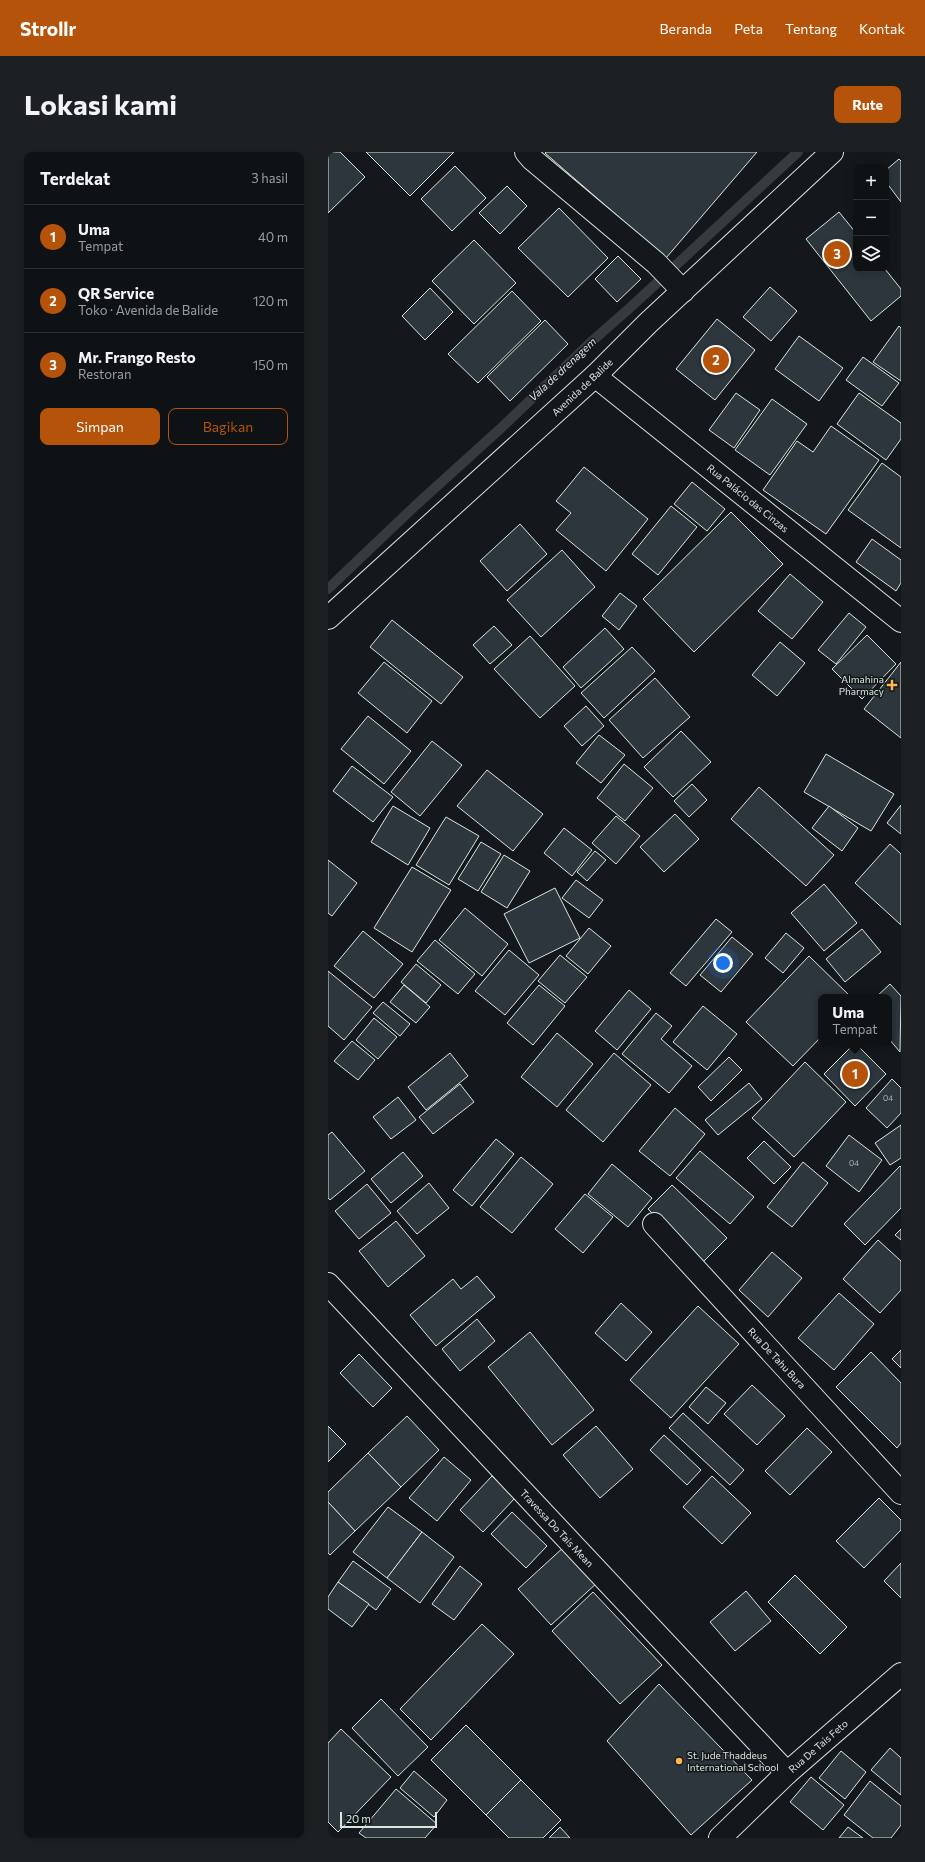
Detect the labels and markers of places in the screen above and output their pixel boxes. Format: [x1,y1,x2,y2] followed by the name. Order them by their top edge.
[824,239,850,269] pin: 3
[703,345,729,375] pin: 2
[839,673,884,697] place label: Almahina Pharmacy
[887,680,897,690] marker: Almahina Pharmacy
[842,1059,868,1089] pin: 1
[687,1749,779,1773] place label: St. Jude Thaddeus International School
[674,1756,684,1766] marker: St. Jude Thaddeus International School

